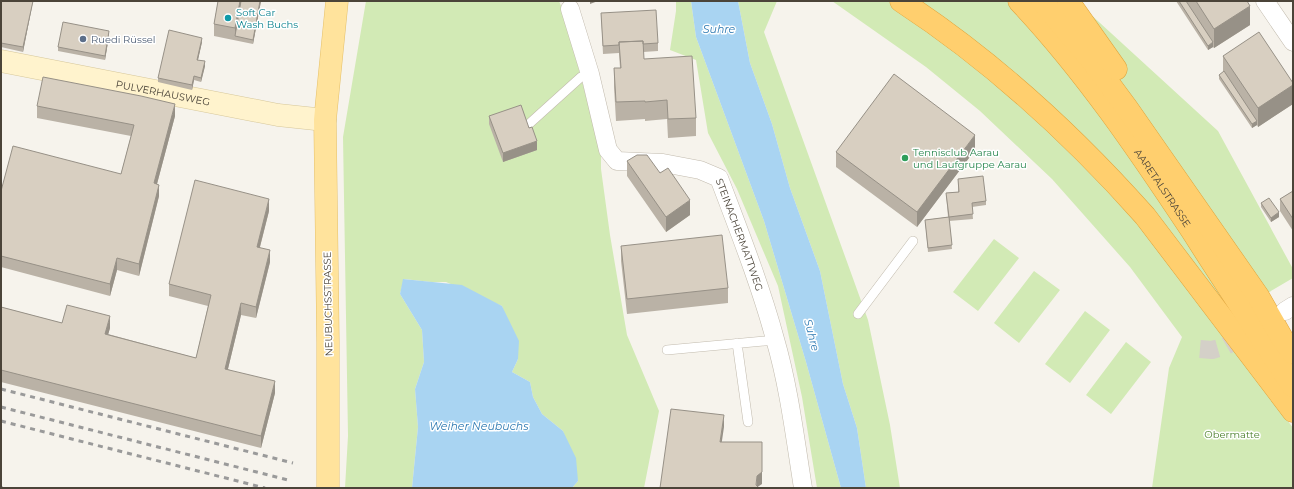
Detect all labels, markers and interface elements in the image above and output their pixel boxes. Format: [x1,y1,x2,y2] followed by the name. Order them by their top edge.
[236,6,298,31] place label: Soft Car Wash Buchs
[223,13,233,23] marker: Soft Car Wash Buchs
[703,22,736,36] water label: Suhre
[91,33,156,46] place label: Ruedi Rüssel
[78,34,88,44] marker: Ruedi Rüssel
[115,77,211,108] street label: PULVERHAUSWEG
[913,146,1027,171] place label: Tennisclub Aarau und Laufgruppe Aarau
[1132,146,1194,230] street label: AARETALSTRASSE
[900,153,910,163] marker: Tennisclub Aarau und Laufgruppe Aarau
[713,176,766,293] street label: STEINACHERMATTWEG
[321,251,335,356] street label: NEUBUCHSSTRASSE
[801,317,823,353] water label: Suhre
[429,419,529,433] water label: Weiher Neubuchs
[1204,428,1260,441] park label: Obermatte

